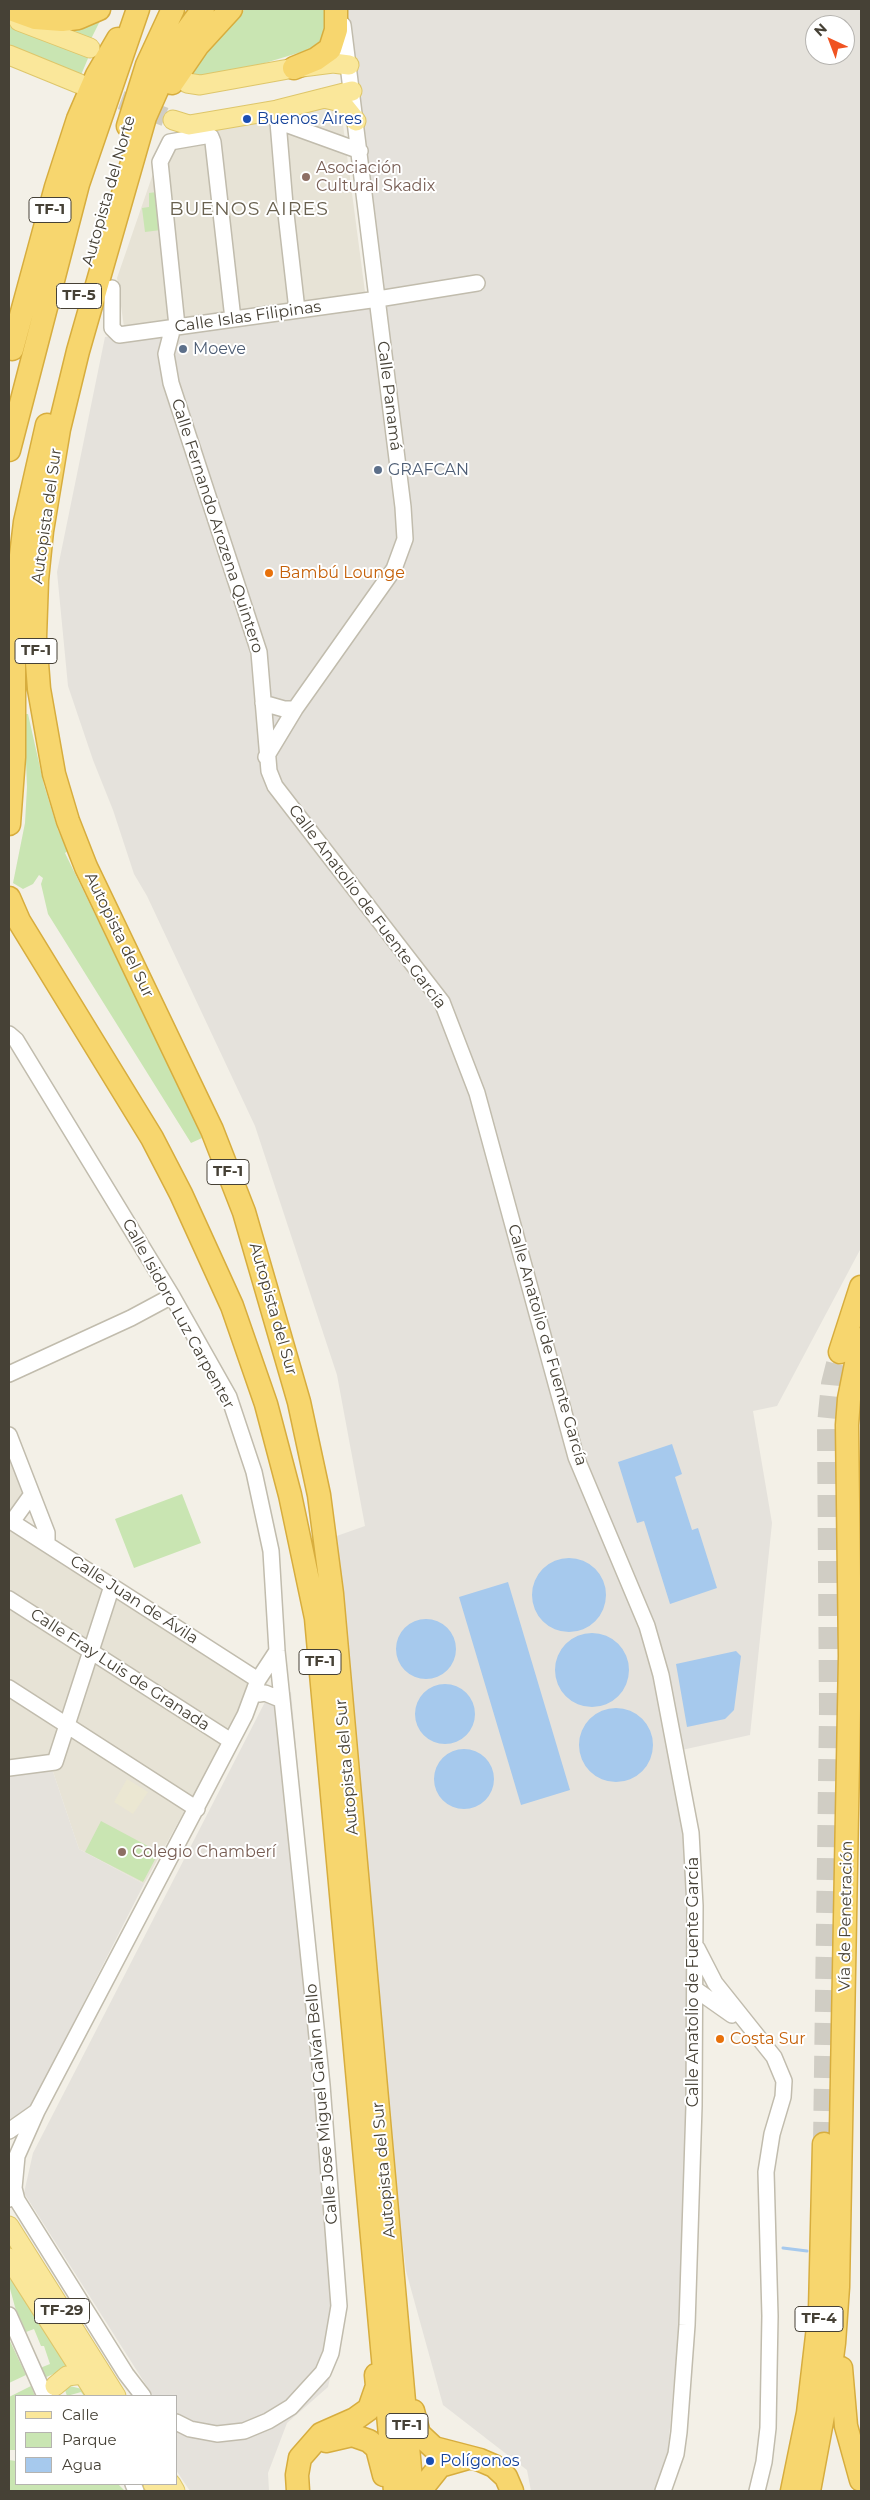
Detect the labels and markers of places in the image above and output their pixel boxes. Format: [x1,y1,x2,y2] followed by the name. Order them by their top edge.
[257,109,362,129] place label: Buenos Aires
[241,113,253,125] marker: Buenos Aires
[316,158,435,196] place label: Asociación Cultural Skadix
[300,171,312,183] marker: Asociación Cultural Skadix
[193,339,246,359] place label: Moeve
[177,343,189,355] marker: Moeve
[388,460,469,480] place label: GRAFCAN
[372,464,384,476] marker: GRAFCAN
[279,563,405,583] place label: Bambú Lounge
[263,567,275,579] marker: Bambú Lounge
[132,1842,276,1862] place label: Colegio Chamberí
[116,1846,128,1858] marker: Colegio Chamberí
[730,2029,806,2049] place label: Costa Sur
[714,2033,726,2045] marker: Costa Sur
[440,2451,520,2471] place label: Polígonos
[424,2455,436,2467] marker: Polígonos

